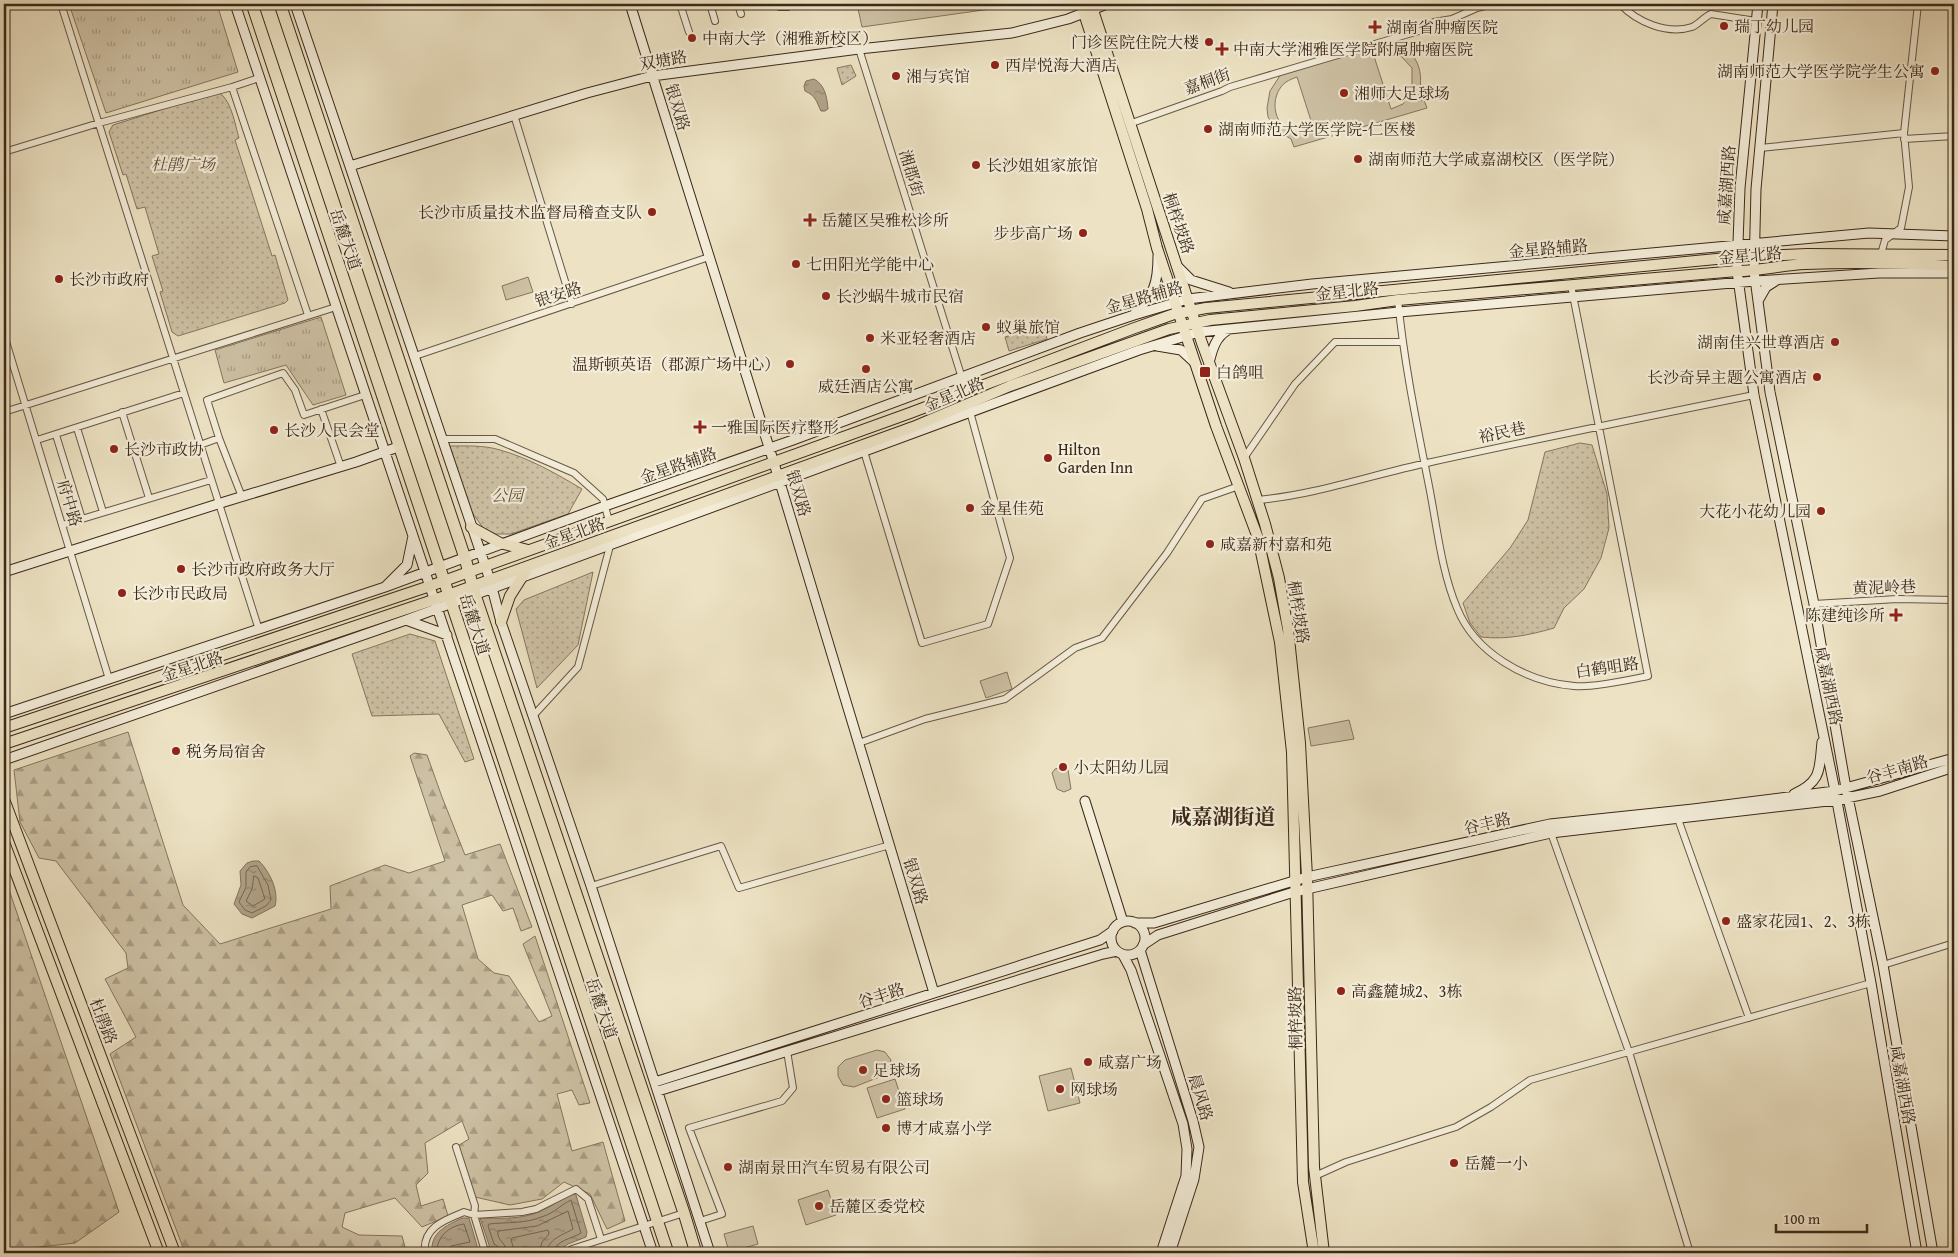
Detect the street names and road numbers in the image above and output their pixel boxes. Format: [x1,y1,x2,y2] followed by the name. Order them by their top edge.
[637,44,689,76] street label: 双塘路
[1180,62,1234,100] street label: 嘉桐街
[660,81,696,133] street label: 银双路
[1711,144,1741,226] street label: 咸嘉湖西路
[894,147,930,199] street label: 湘郡街
[1157,189,1201,257] street label: 桐梓坡路
[324,205,368,273] street label: 岳麓大道
[1507,233,1589,263] street label: 金星路辅路
[1717,240,1783,270] street label: 金星北路
[1102,274,1186,320] street label: 金星路辅路
[531,275,585,313] street label: 银安路
[1314,276,1380,306] street label: 金星北路
[920,370,988,418] street label: 金星北路
[1476,415,1528,449] street label: 裕民巷
[636,441,720,489] street label: 金星路辅路
[781,467,817,519] street label: 银双路
[52,477,88,529] street label: 府中路
[540,511,608,555] street label: 金星北路
[1852,574,1916,600] street label: 黄泥岭巷
[1282,579,1316,645] street label: 桐梓坡路
[454,590,496,658] street label: 岳麓大道
[1809,644,1849,728] street label: 咸嘉湖西路
[158,645,226,687] street label: 金星北路
[1574,651,1640,683] street label: 白鹤咀路
[1863,749,1931,789] street label: 谷丰南路
[1461,806,1513,840] street label: 谷丰路
[898,855,934,907] street label: 银双路
[580,974,624,1042] street label: 岳麓大道
[854,976,908,1014] street label: 谷丰路
[1282,986,1308,1050] street label: 桐梓坡路
[84,994,124,1048] street label: 杜鹃路
[1884,1044,1922,1126] street label: 咸嘉湖西路
[1183,1071,1219,1123] street label: 晨风路

